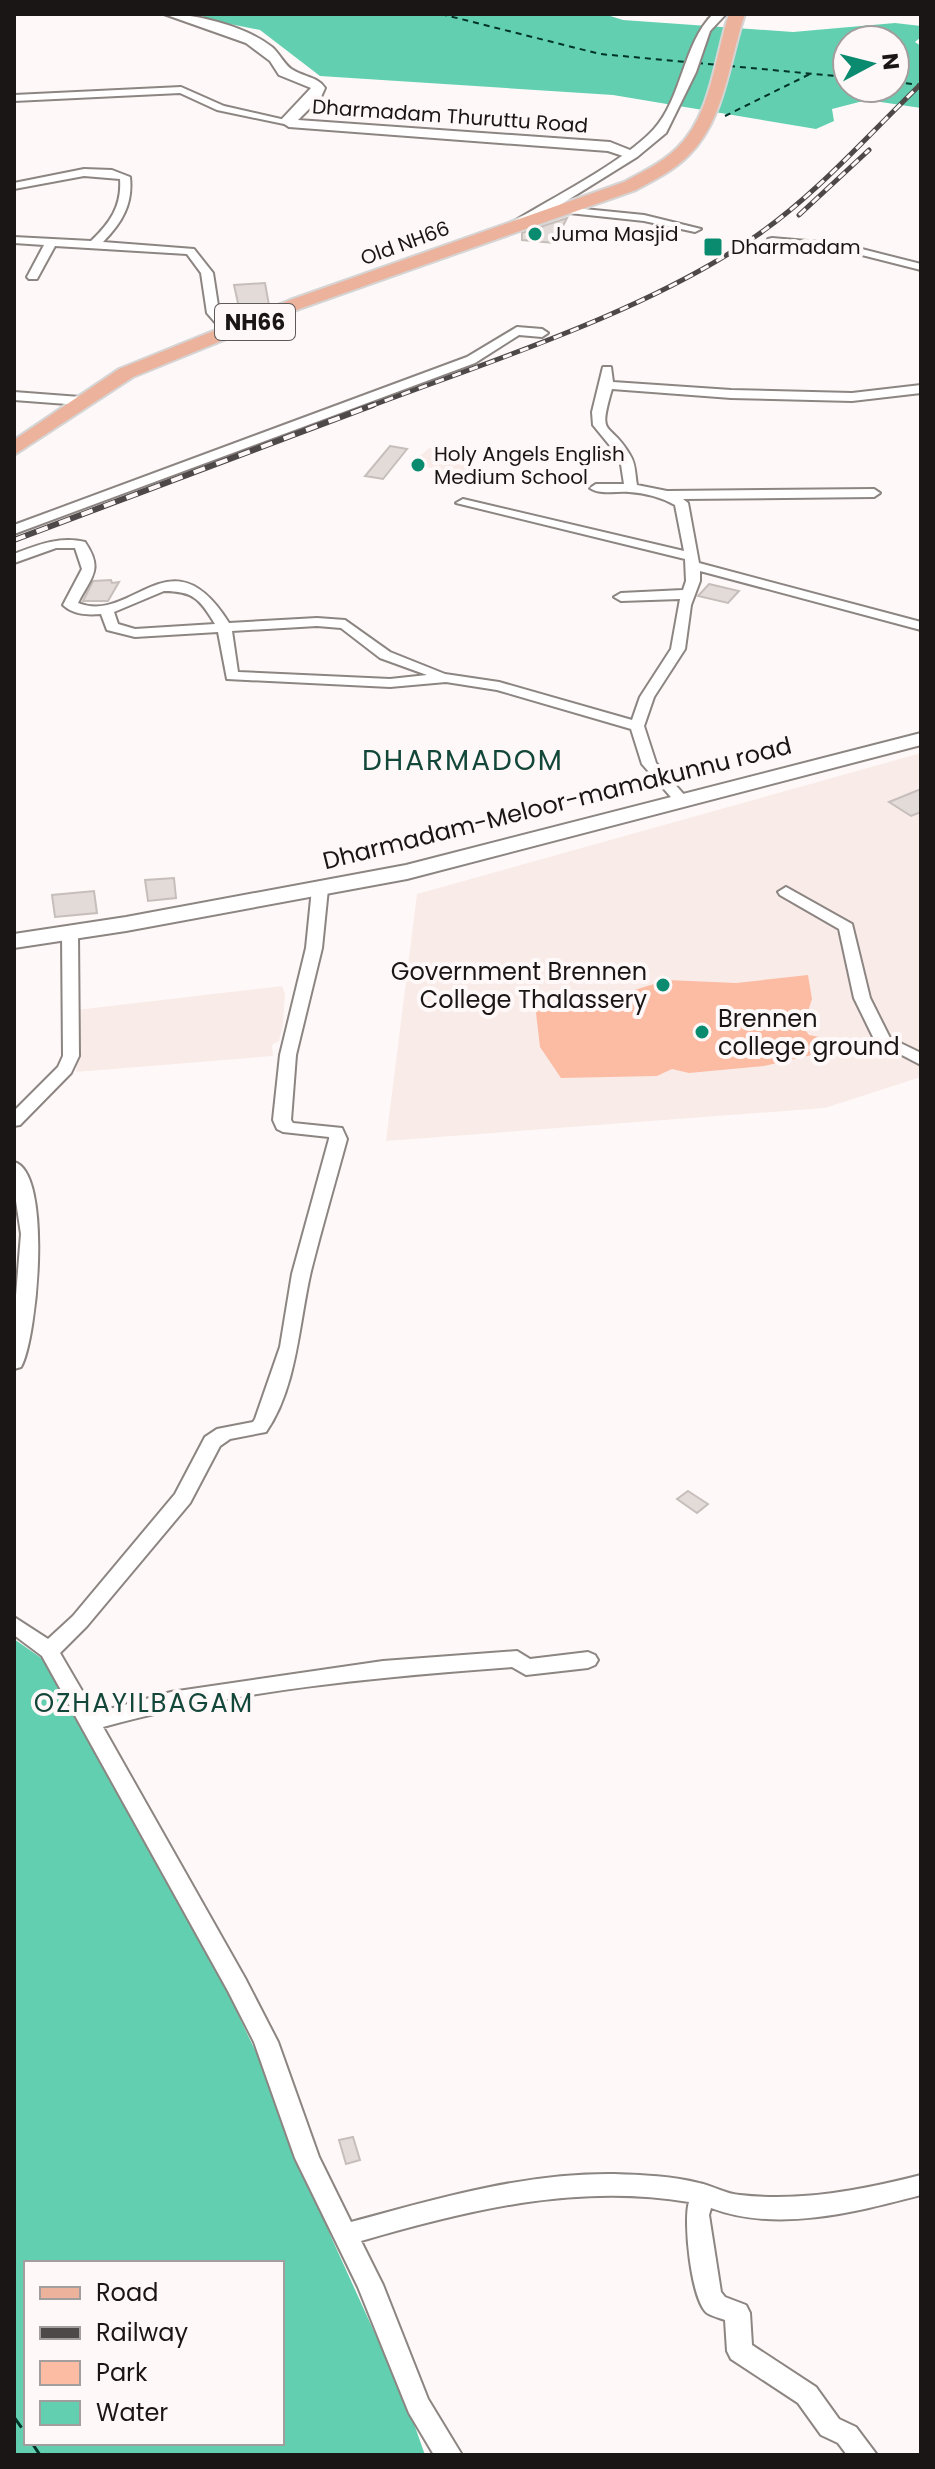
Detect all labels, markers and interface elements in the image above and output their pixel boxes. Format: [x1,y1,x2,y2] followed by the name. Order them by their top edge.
[831,24,911,104] north arrow
[874,52,907,72] text: N
[311,92,589,140] street label: Dharmadam Thuruttu Road
[357,214,453,272] street label: Old NH66
[551,220,678,248] place label: Juma Masjid
[526,225,544,243] marker: Juma Masjid
[731,233,861,261] place label: Dharmadam
[702,236,724,258] marker: Dharmadam
[215,304,295,340] road number: NH66
[434,440,625,491] place label: Holy Angels English Medium School
[409,456,427,474] marker: Holy Angels English Medium School
[319,729,795,877] street label: Dharmadam-Meloor-mamakunnu road
[362,741,564,780] district label: DHARMADOM
[391,955,647,1016] place label: Government Brennen College Thalassery
[654,976,672,994] marker: Government Brennen College Thalassery
[718,1002,900,1063] place label: Brennen college ground
[693,1023,711,1041] marker: Brennen college ground
[34,1685,254,1721] district label: OZHAYILBAGAM
[24,2261,284,2445] legend
[96,2276,158,2309] text: Road
[96,2316,189,2349] text: Railway
[96,2356,148,2389] text: Park
[96,2396,168,2429] text: Water

